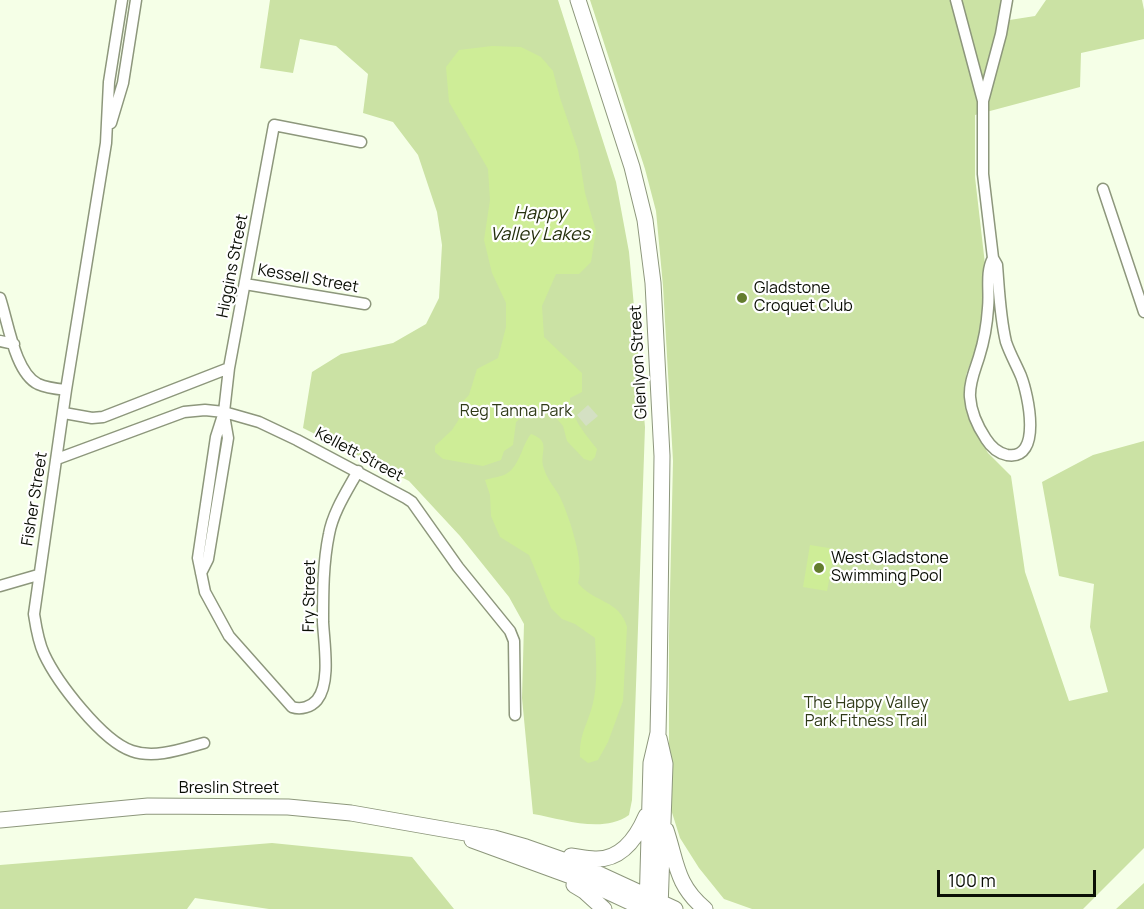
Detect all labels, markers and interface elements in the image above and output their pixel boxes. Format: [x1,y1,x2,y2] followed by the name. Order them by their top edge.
[490,203,590,246] water label: Happy Valley Lakes
[214,212,252,320] street label: Higgins Street
[256,261,360,297] street label: Kessell Street
[754,279,853,317] place label: Gladstone Croquet Club
[735,291,749,305] marker: Gladstone Croquet Club
[626,304,652,420] street label: Glenlyon Street
[460,402,572,422] park label: Reg Tanna Park
[312,424,406,486] street label: Kellett Street
[18,451,52,547] street label: Fisher Street
[831,549,949,587] place label: West Gladstone Swimming Pool
[300,560,320,632] street label: Fry Street
[812,561,826,575] marker: West Gladstone Swimming Pool
[804,694,928,732] park label: The Happy Valley Park Fitness Trail
[179,779,279,799] street label: Breslin Street
[940,858,1099,896] scale bar
[948,868,996,892] text: 100 m

